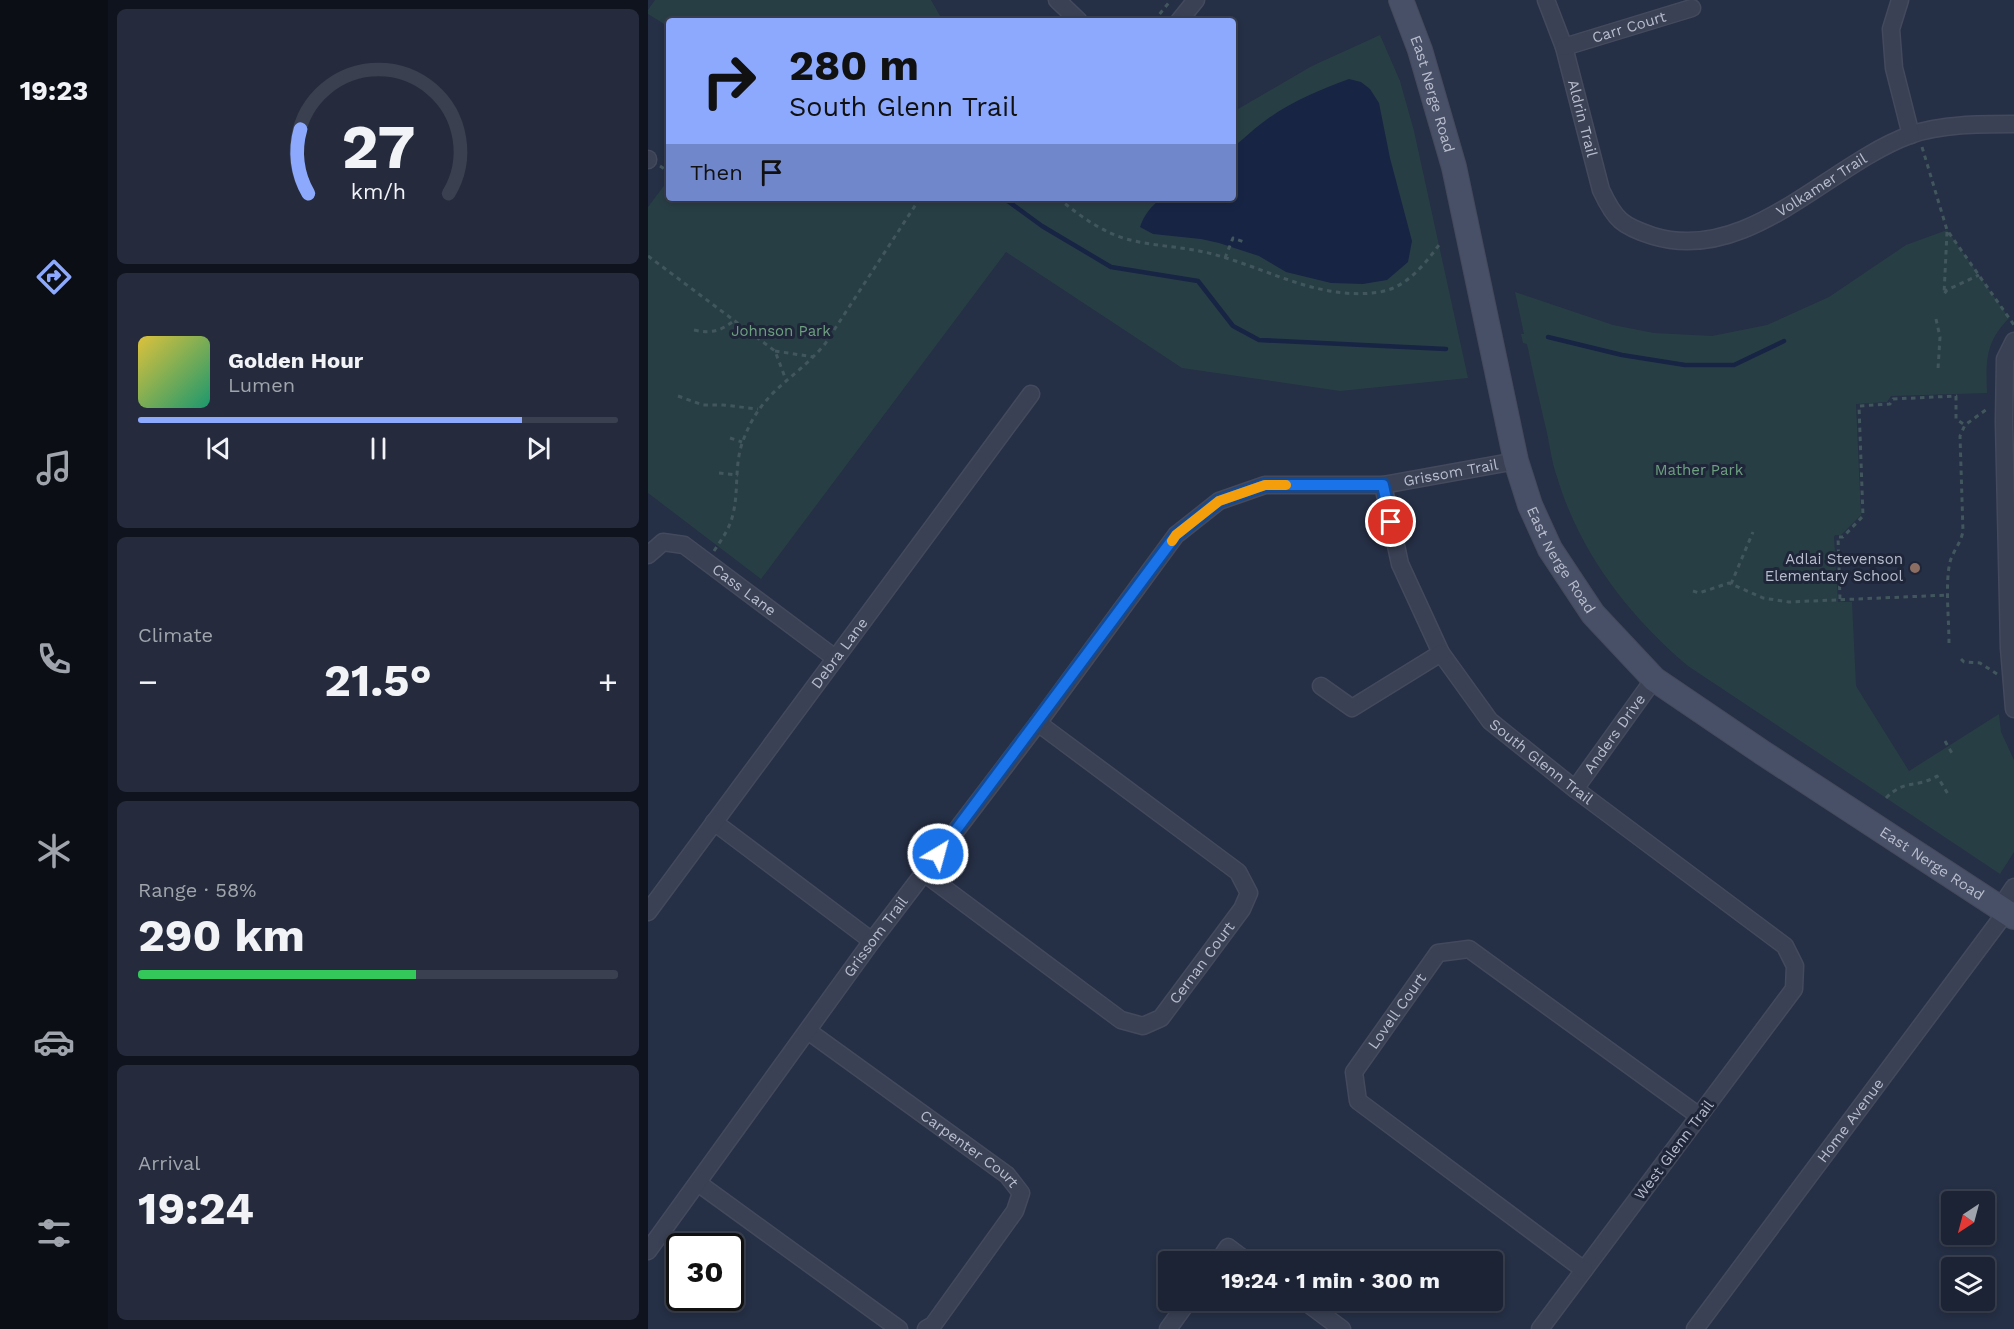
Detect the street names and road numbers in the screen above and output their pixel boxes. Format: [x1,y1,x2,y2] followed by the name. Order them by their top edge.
[1590,7,1669,47] street label: Carr Court
[1406,33,1458,154] street label: East Nerge Road
[1564,78,1601,159] street label: Aldrin Trail
[1773,149,1870,221] street label: Volkamer Trail
[1402,455,1500,490] street label: Grissom Trail
[1523,504,1599,617] street label: East Nerge Road
[709,560,779,620] street label: Cass Lane
[807,614,872,692] street label: Debra Lane
[1580,691,1649,777] street label: Anders Drive
[1486,715,1597,808] street label: South Glenn Trail
[1876,823,1988,904] street label: East Nerge Road
[840,893,912,981] street label: Grissom Trail
[1166,918,1239,1007] street label: Cernan Court
[1364,969,1430,1052] street label: Lovell Court
[1813,1075,1888,1166] street label: Home Avenue
[1631,1096,1718,1203] street label: West Glenn Trail
[917,1106,1023,1192] street label: Carpenter Court

